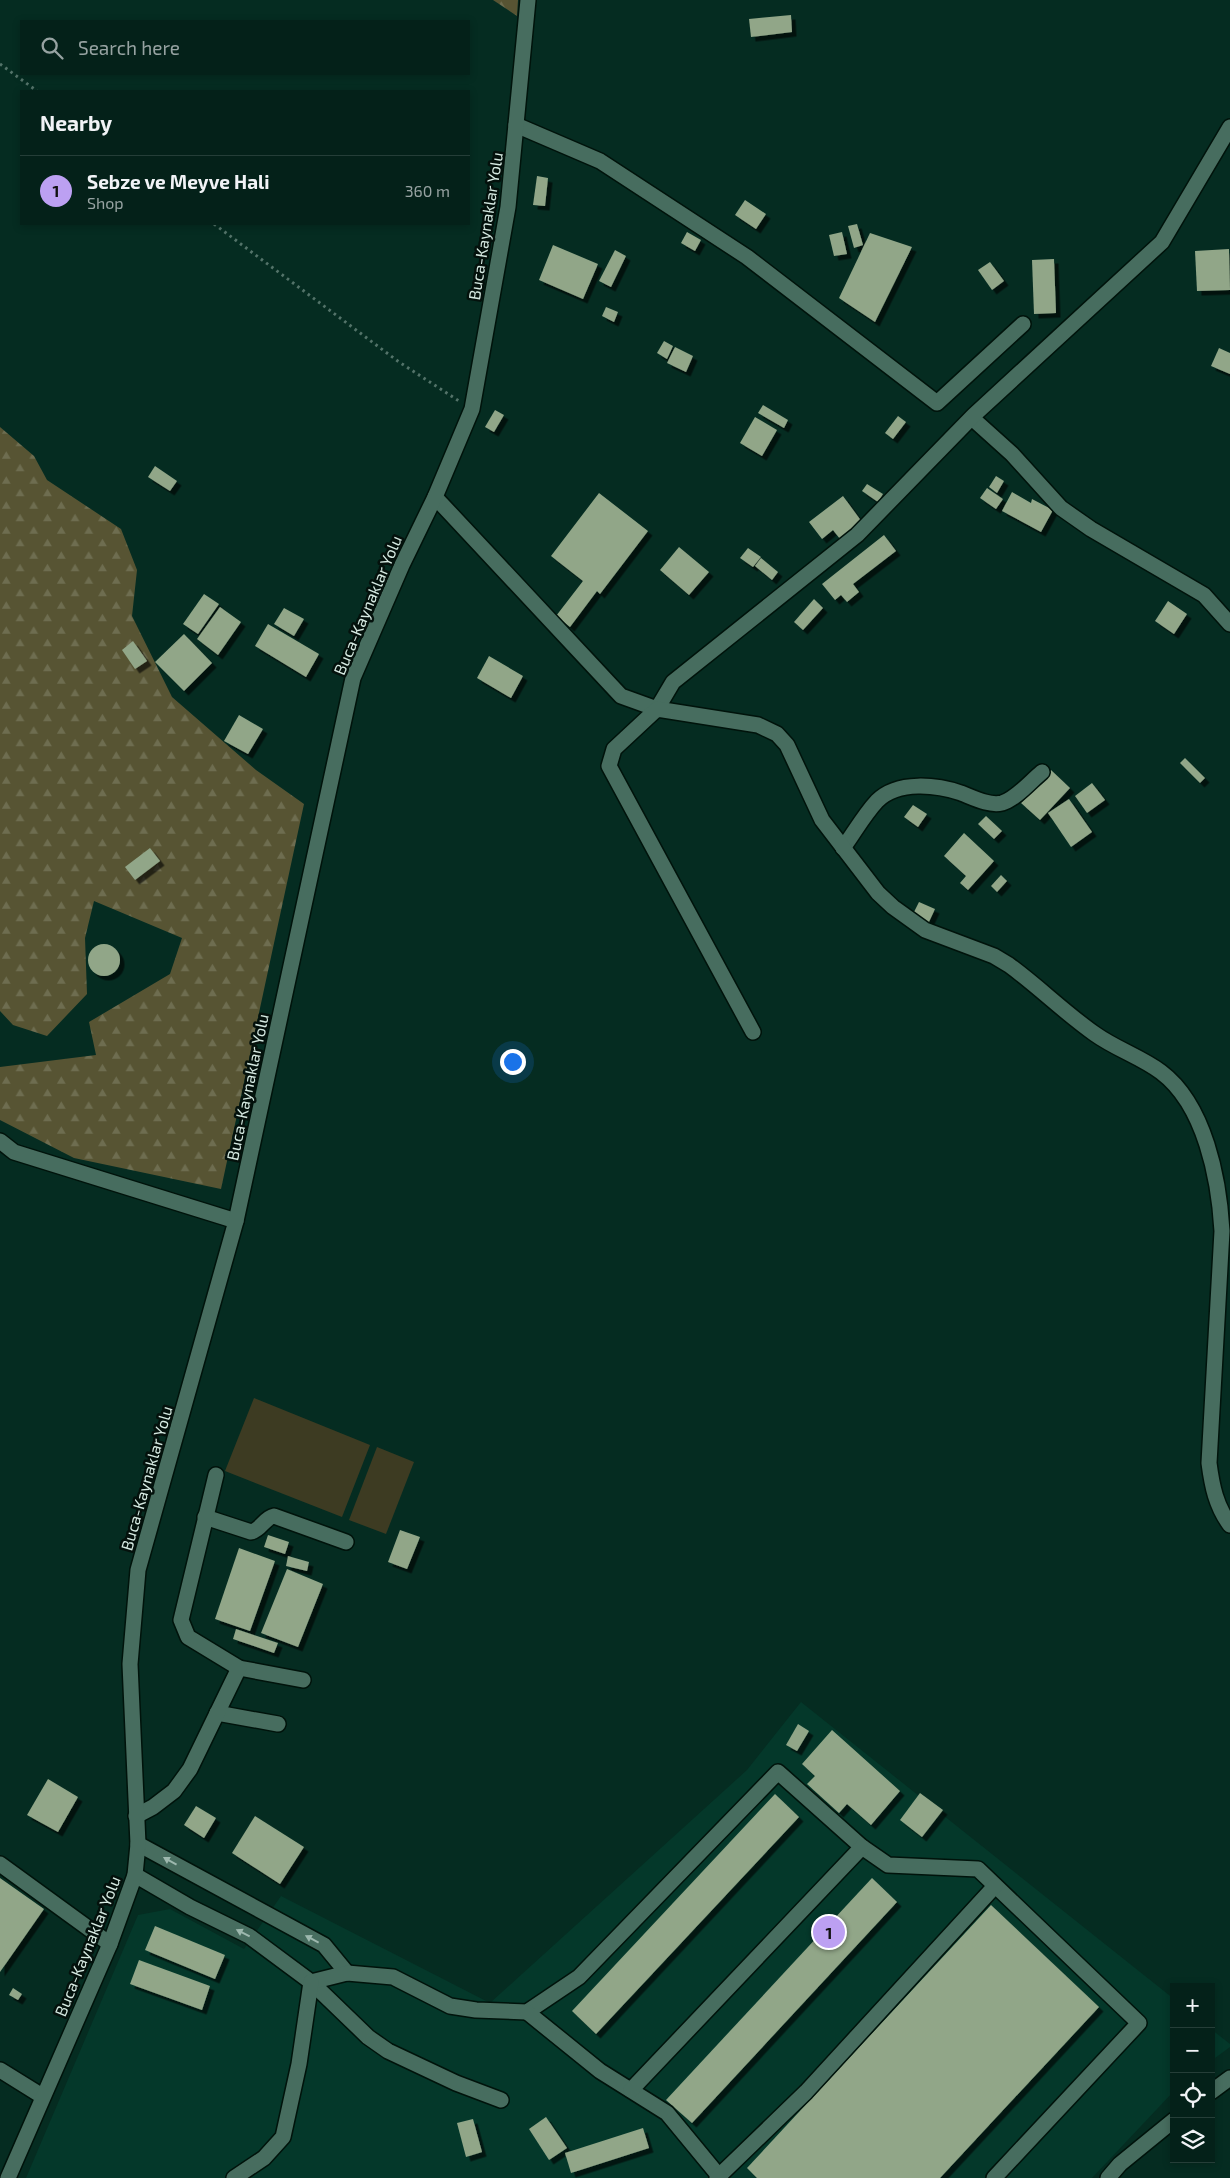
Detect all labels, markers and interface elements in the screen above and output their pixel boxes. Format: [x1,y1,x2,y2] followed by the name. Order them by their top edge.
[20,20,470,75] search box
[38,34,66,62] icon: search
[78,36,180,59] text: Search here
[40,110,112,135] text: Nearby
[464,151,506,301] street label: Buca-Kaynaklar Yolu
[87,170,269,193] text: Sebze ve Meyve Hali
[53,181,59,200] text: 1
[405,181,450,200] text: 360 m
[87,193,124,212] text: Shop
[329,532,405,678] street label: Buca-Kaynaklar Yolu
[222,1012,272,1162] street label: Buca-Kaynaklar Yolu
[500,1049,526,1075] your location
[116,1404,176,1552] street label: Buca-Kaynaklar Yolu
[163,1857,176,1866] one-way arrow
[50,1873,124,2019] street label: Buca-Kaynaklar Yolu
[813,1913,845,1951] pin: 1
[236,1929,250,1937] one-way arrow
[305,1935,320,1943] one-way arrow
[1170,1983,1215,2163] map controls
[1170,1983,1215,2028] button: +
[1170,2028,1215,2073] button: −
[1170,2073,1215,2118] button: locate
[1170,2118,1215,2163] button: layers

